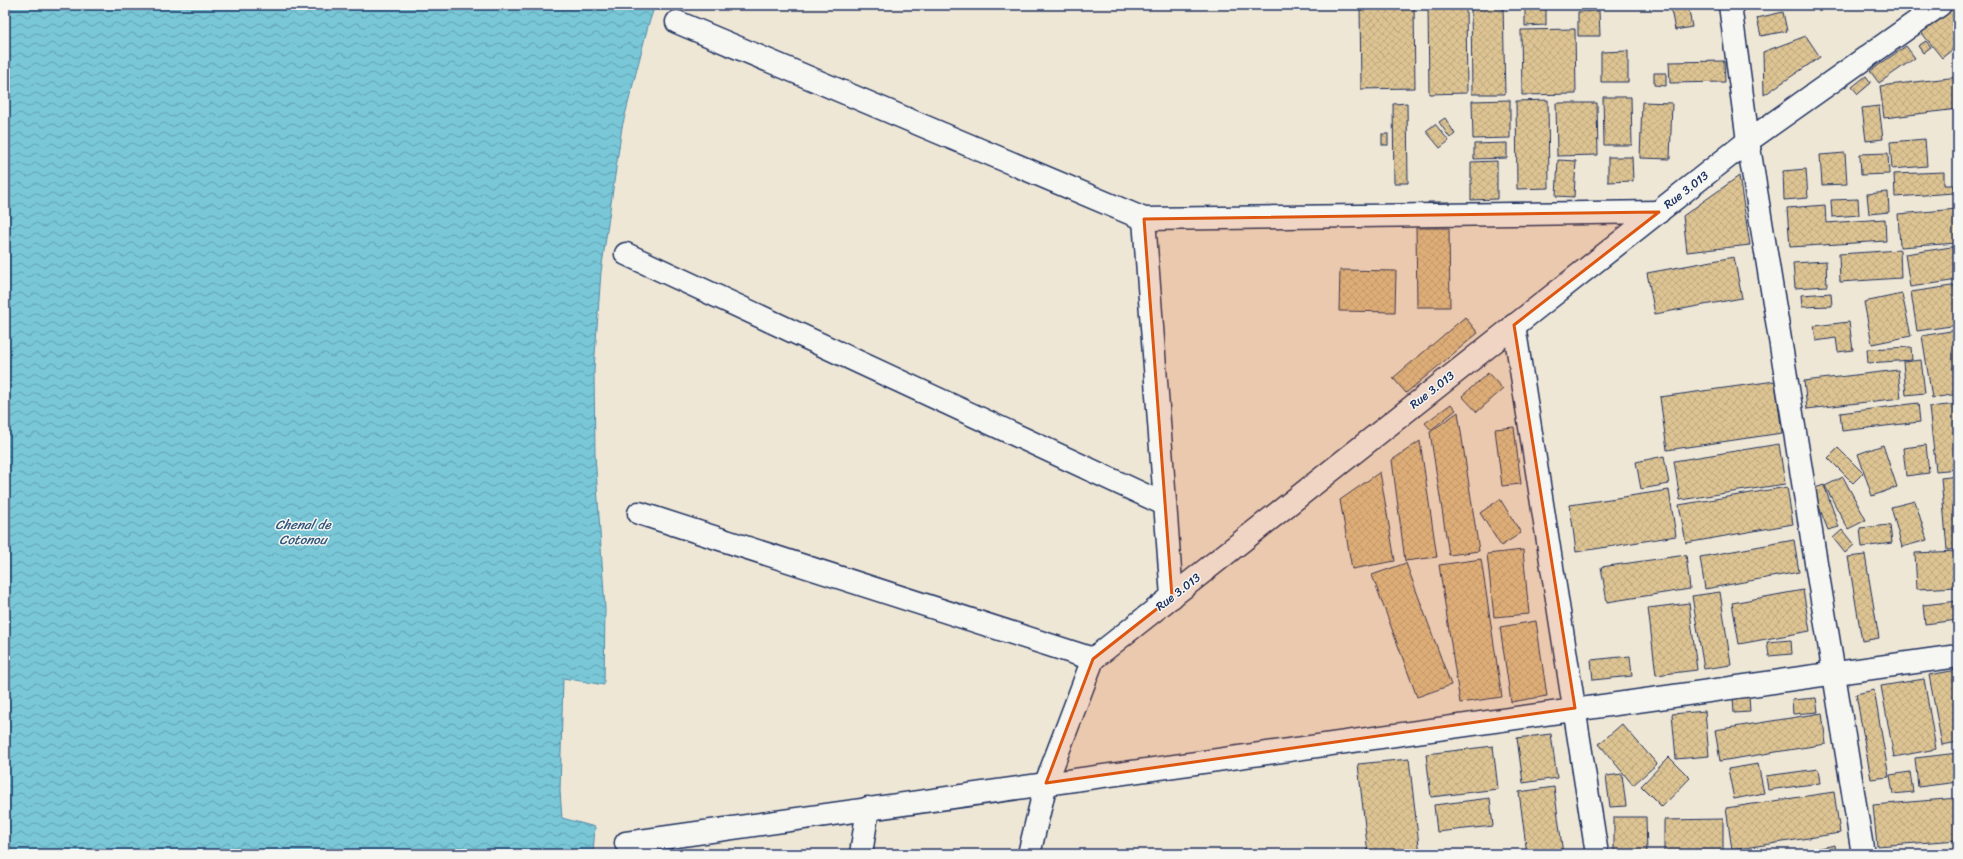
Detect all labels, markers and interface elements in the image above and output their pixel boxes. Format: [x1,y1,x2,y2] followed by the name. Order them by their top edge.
[1659,165,1714,215] street label: Rue 3.013
[1405,365,1460,415] street label: Rue 3.013
[275,513,332,551] water label: Chenal de Cotonou
[1151,567,1206,617] street label: Rue 3.013

